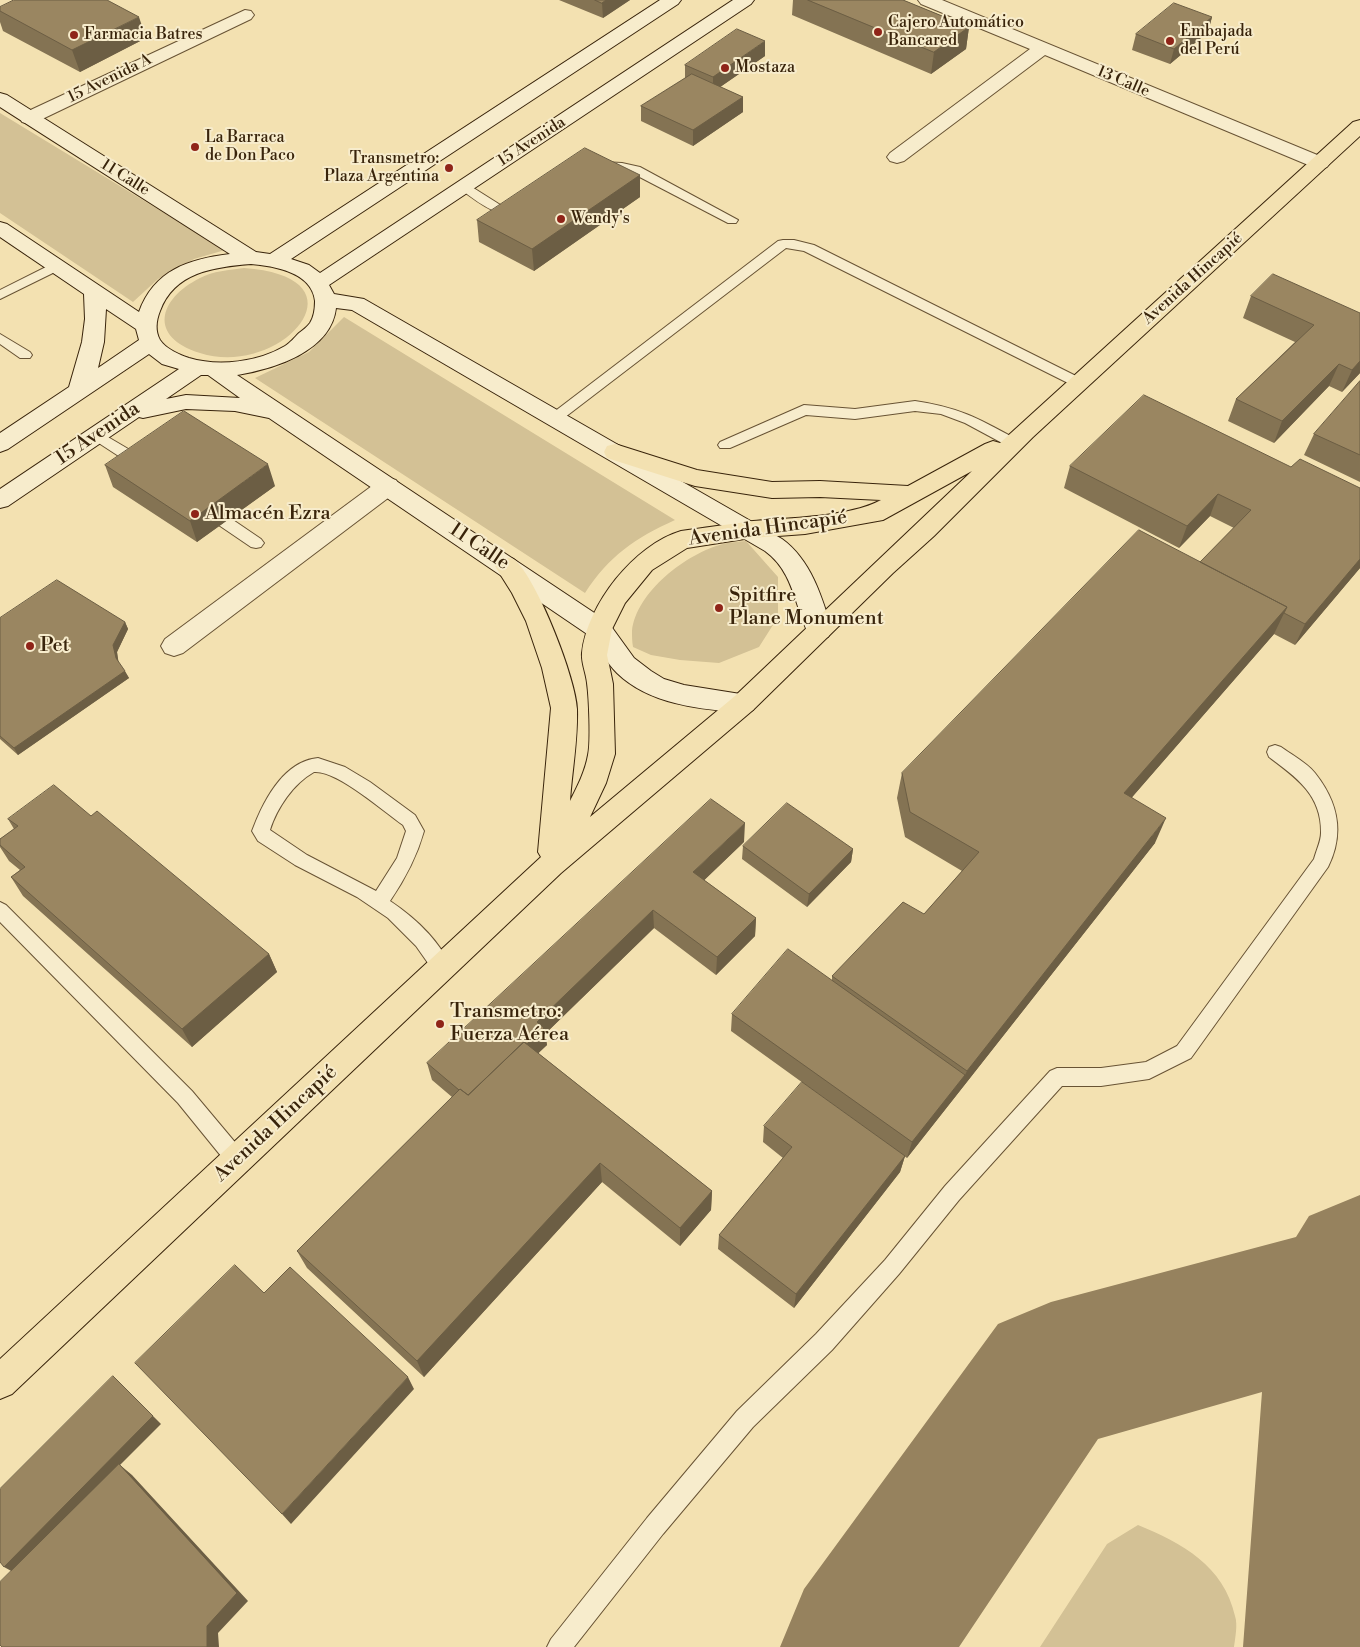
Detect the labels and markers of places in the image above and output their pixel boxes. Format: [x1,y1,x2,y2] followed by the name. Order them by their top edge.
[888,13,1024,51] place label: Cajero Automático Bancared
[1180,22,1253,60] place label: Embajada del Perú
[84,25,203,45] place label: Farmacia Batres
[872,26,884,38] marker: Cajero Automático Bancared
[68,29,80,41] marker: Farmacia Batres
[1164,35,1176,47] marker: Embajada del Perú
[735,58,795,78] place label: Mostaza
[719,62,731,74] marker: Mostaza
[205,128,295,166] place label: La Barraca de Don Paco
[189,141,201,153] marker: La Barraca de Don Paco
[324,149,439,187] place label: Transmetro: Plaza Argentina
[443,162,455,174] marker: Transmetro: Plaza Argentina
[571,209,630,229] place label: Wendy's
[555,213,567,225] marker: Wendy's
[205,502,331,526] place label: Almacén Ezra
[189,508,201,520] marker: Almacén Ezra
[729,584,884,631] place label: Spitfire Plane Monument
[713,602,725,614] marker: Spitfire Plane Monument
[40,634,70,658] place label: Pet
[24,640,36,652] marker: Pet
[450,1000,569,1047] place label: Transmetro: Fuerza Aérea
[434,1018,446,1030] marker: Transmetro: Fuerza Aérea

